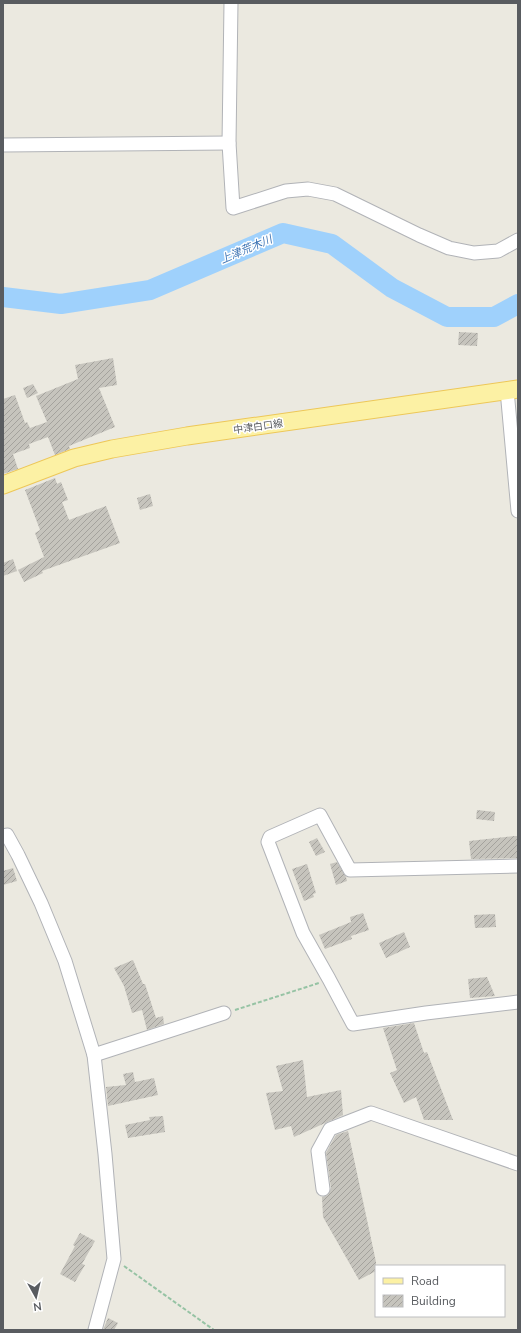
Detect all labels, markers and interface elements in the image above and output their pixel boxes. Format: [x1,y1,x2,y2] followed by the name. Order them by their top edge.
[218,231,275,267] water label: 上津荒木川
[232,417,284,437] street label: 中津白口線
[375,1265,505,1317] legend
[411,1273,439,1289] text: Road
[16,1277,56,1317] north arrow
[411,1293,456,1309] text: Building
[32,1298,42,1314] text: N

